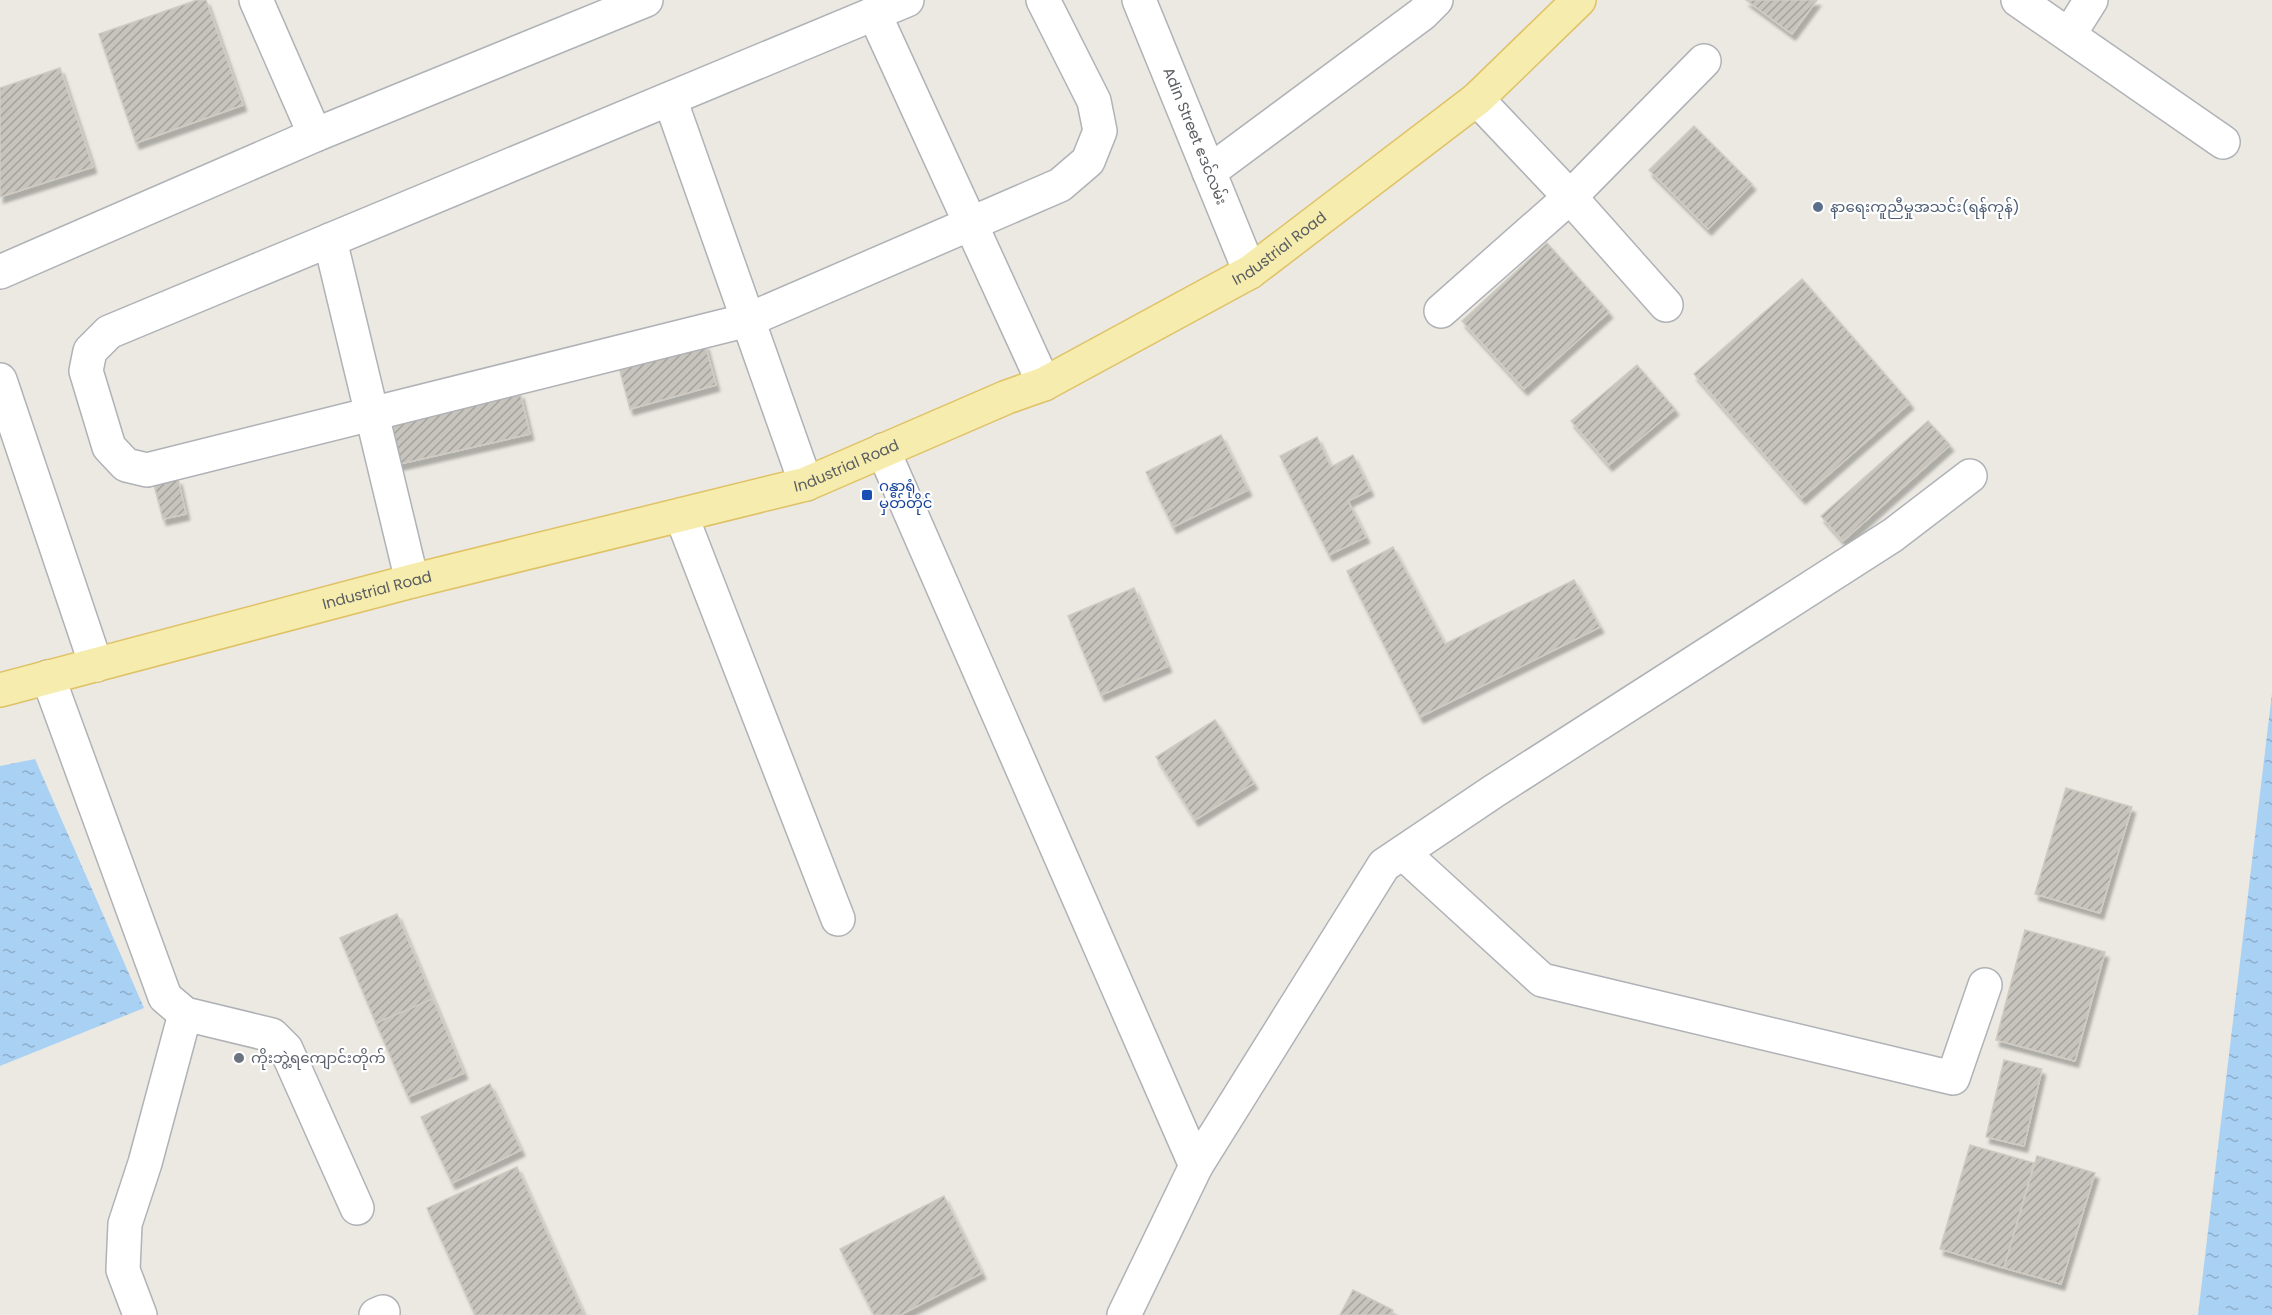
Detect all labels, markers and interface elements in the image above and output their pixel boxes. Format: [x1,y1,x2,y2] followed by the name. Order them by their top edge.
[1158,64,1233,208] street label: Adin Street ဧဒင်လမ်း
[1830,196,2020,219] place label: နာရေးကူညီမှုအသင်း(ရန်ကုန်)
[1811,200,1825,214] marker: နာရေးကူညီမှုအသင်း(ရန်ကုန်)
[1228,207,1331,290] street label: Industrial Road
[792,434,902,497] street label: Industrial Road
[879,475,933,515] place label: ဂန္ဓာရုံ မှတ်တိုင်
[860,488,874,502] marker: ဂန္ဓာရုံ မှတ်တိုင်
[320,566,434,614] street label: Industrial Road
[251,1047,386,1070] place label: ကိုးဘွဲ့ရကျောင်းတိုက်
[232,1051,246,1065] marker: ကိုးဘွဲ့ရကျောင်းတိုက်

